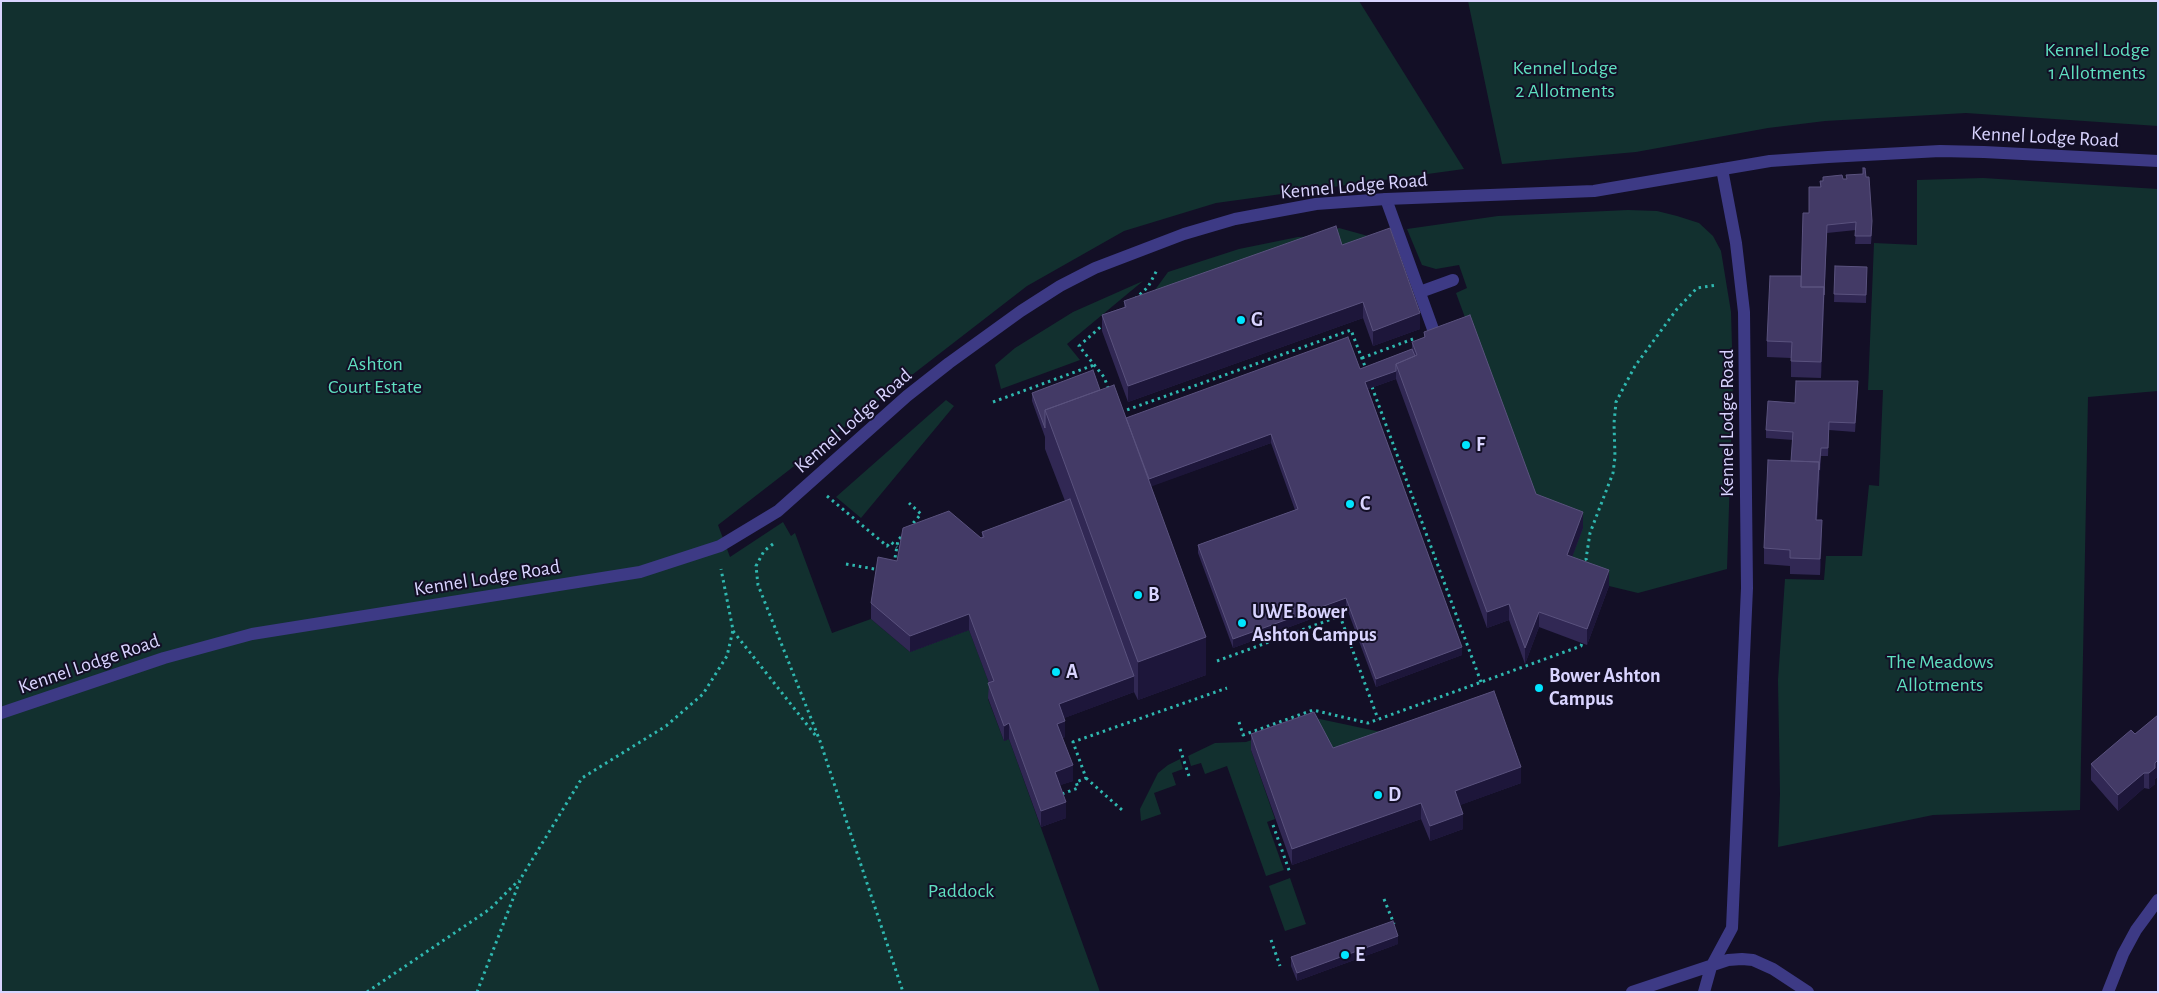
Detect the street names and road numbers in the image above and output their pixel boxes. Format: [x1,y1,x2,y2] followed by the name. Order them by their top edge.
[1971,121,2119,153] street label: Kennel Lodge Road
[1279,168,1429,204] street label: Kennel Lodge Road
[1715,349,1739,497] street label: Kennel Lodge Road
[789,363,917,479] street label: Kennel Lodge Road
[412,555,562,601] street label: Kennel Lodge Road
[15,629,163,699] street label: Kennel Lodge Road

